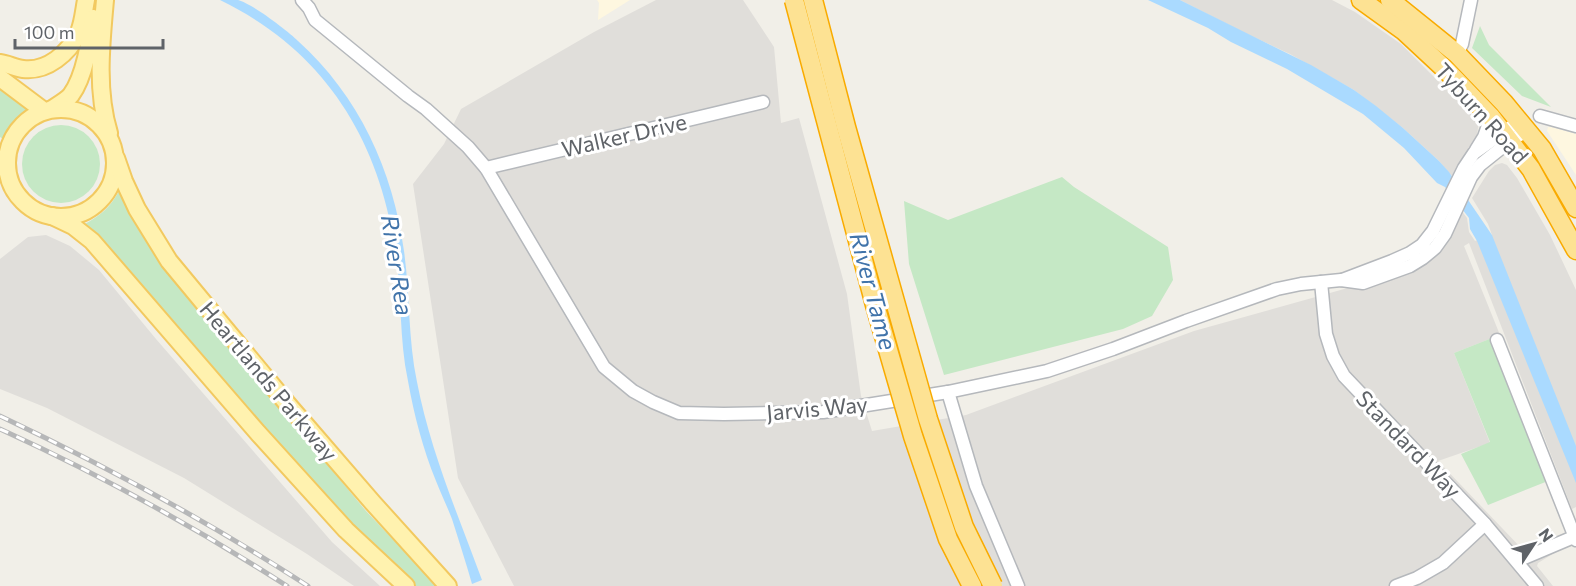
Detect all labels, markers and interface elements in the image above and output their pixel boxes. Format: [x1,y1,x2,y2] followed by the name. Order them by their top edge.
[15,12,164,50] scale bar
[24,21,74,43] text: 100 m
[1430,57,1534,169] street label: Tyburn Road
[559,107,689,163] street label: Walker Drive
[376,213,420,317] water label: River Rea
[844,229,904,353] water label: River Tame
[194,296,344,466] street label: Heartlands Parkway
[1351,385,1467,503] street label: Standard Way
[765,390,869,426] street label: Jarvis Way
[1504,514,1564,574] north arrow
[1535,524,1558,545] text: N

